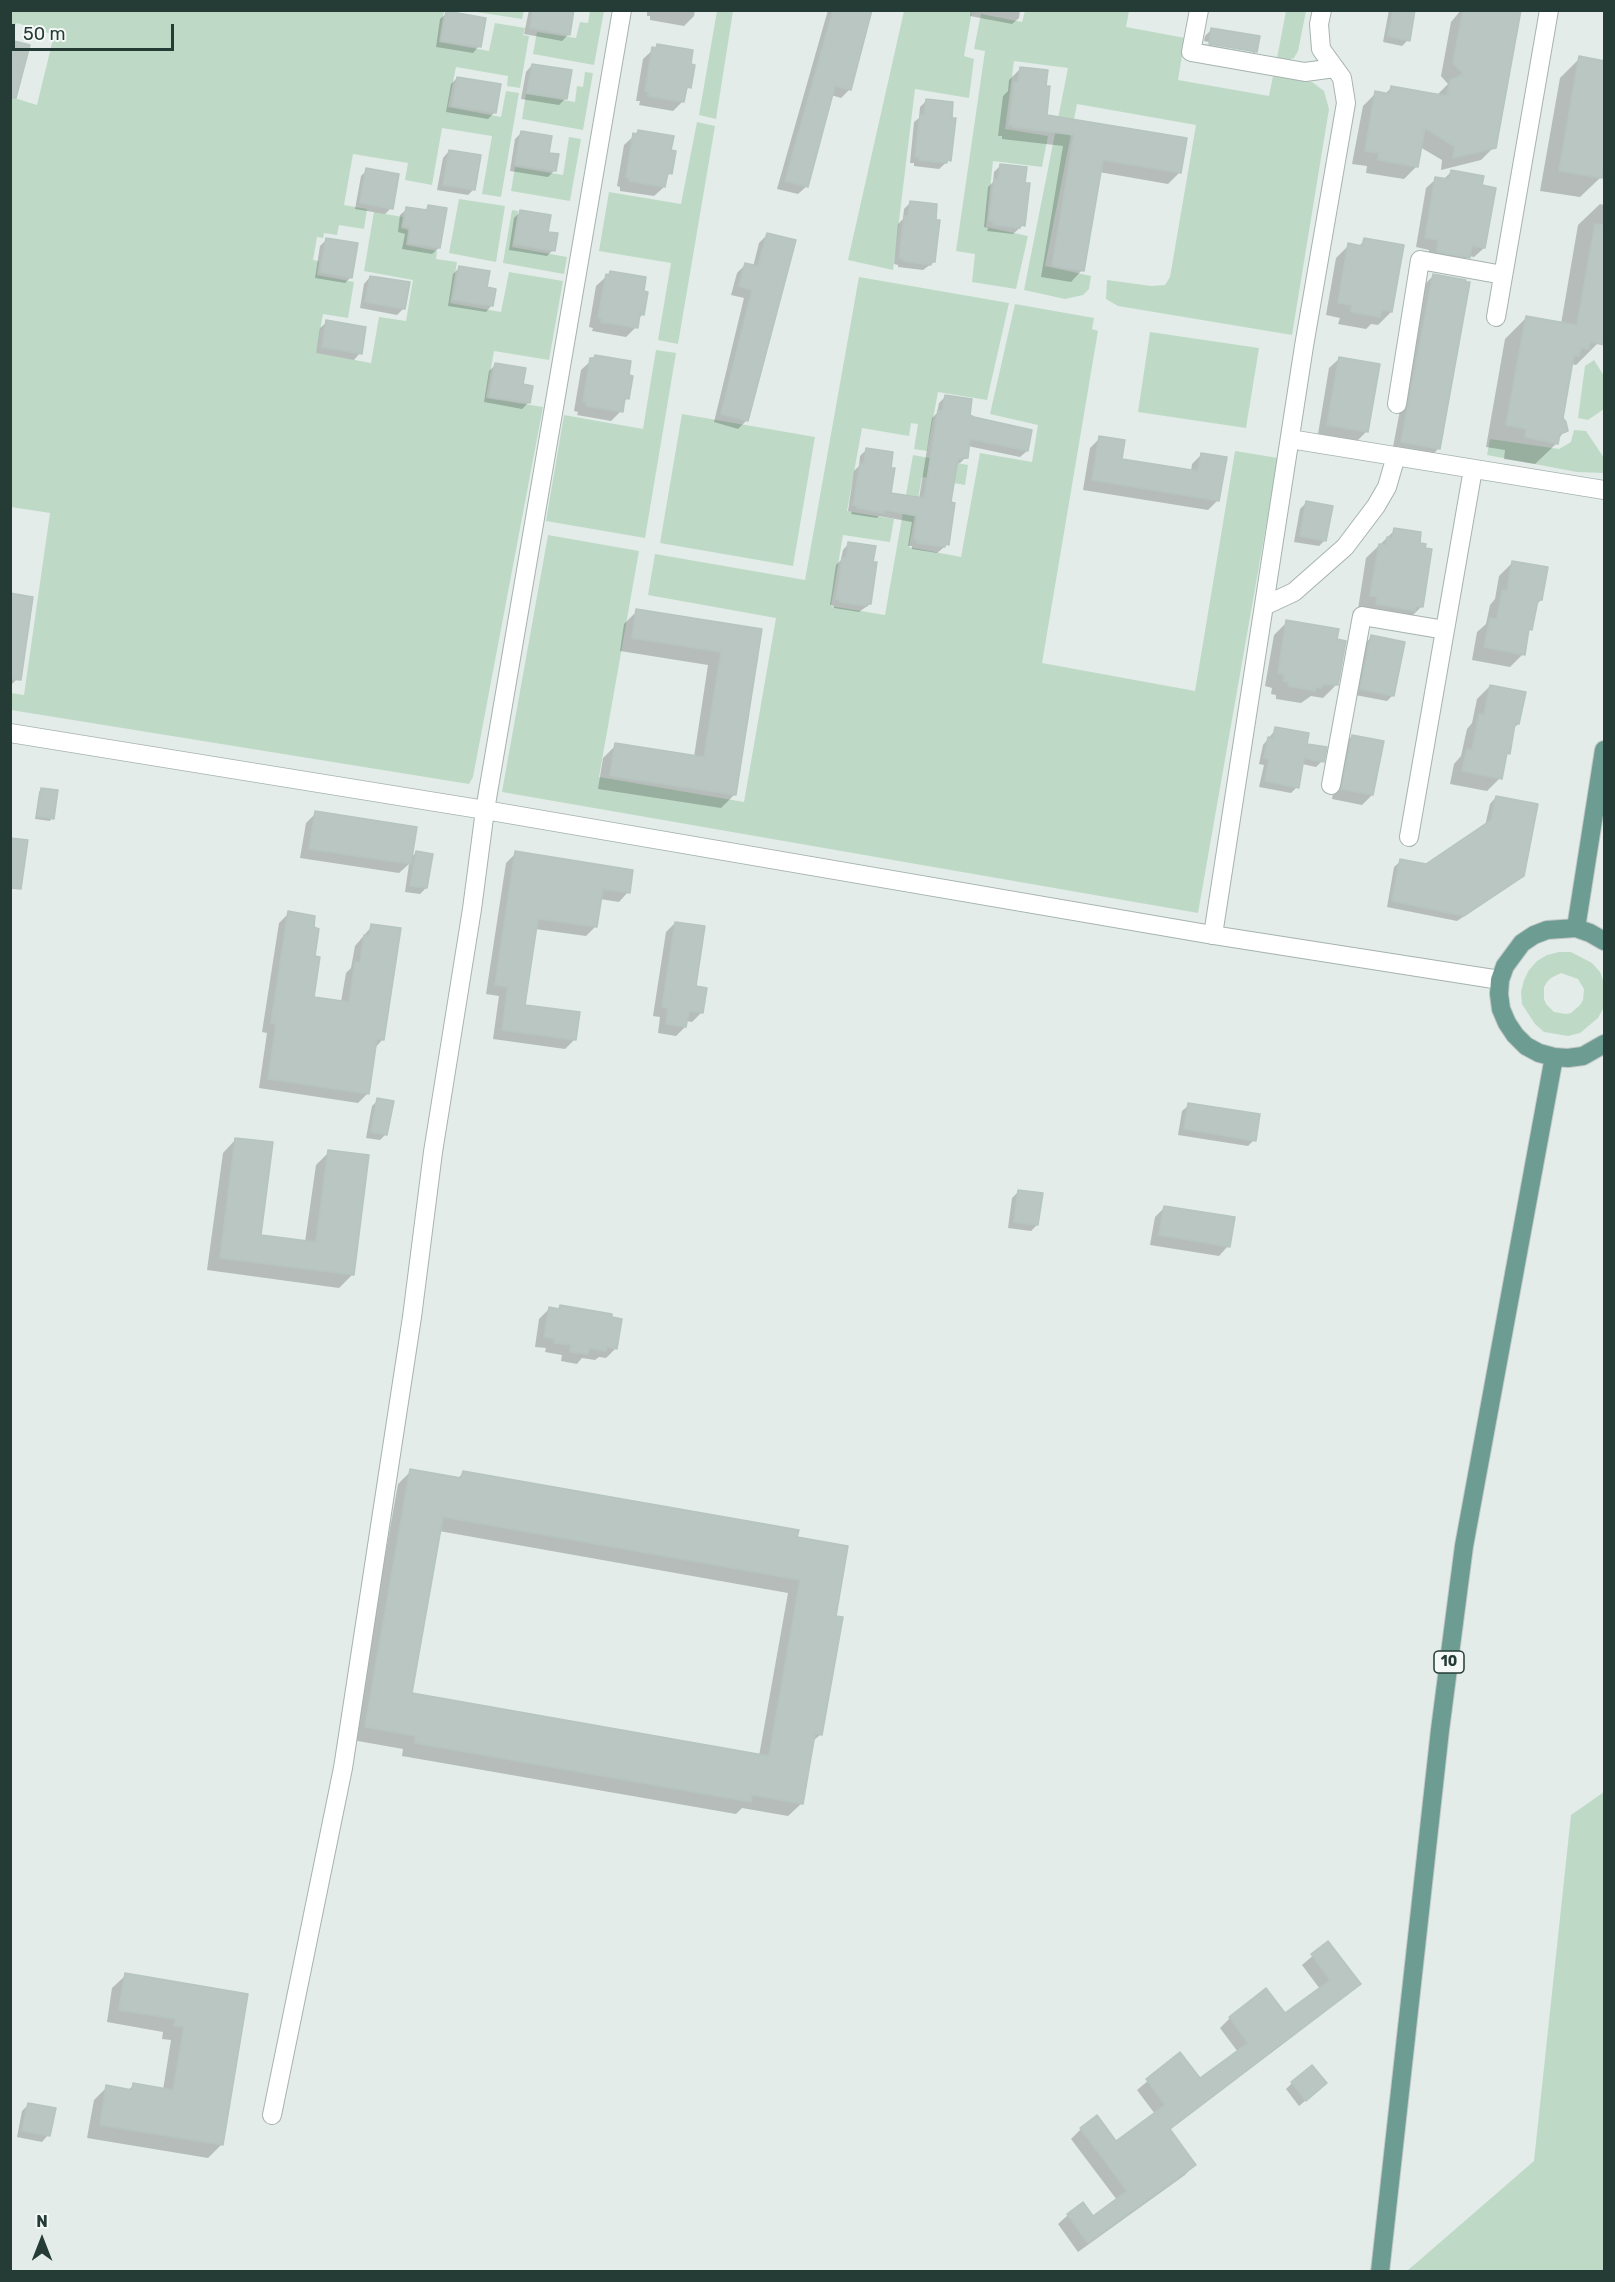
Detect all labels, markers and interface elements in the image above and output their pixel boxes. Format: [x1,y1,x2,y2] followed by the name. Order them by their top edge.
[15,12,177,50] scale bar
[23,23,66,45] text: 50 m
[1434,1651,1464,1673] road number: 10
[12,2210,72,2270] north arrow
[36,2212,48,2231] text: N

